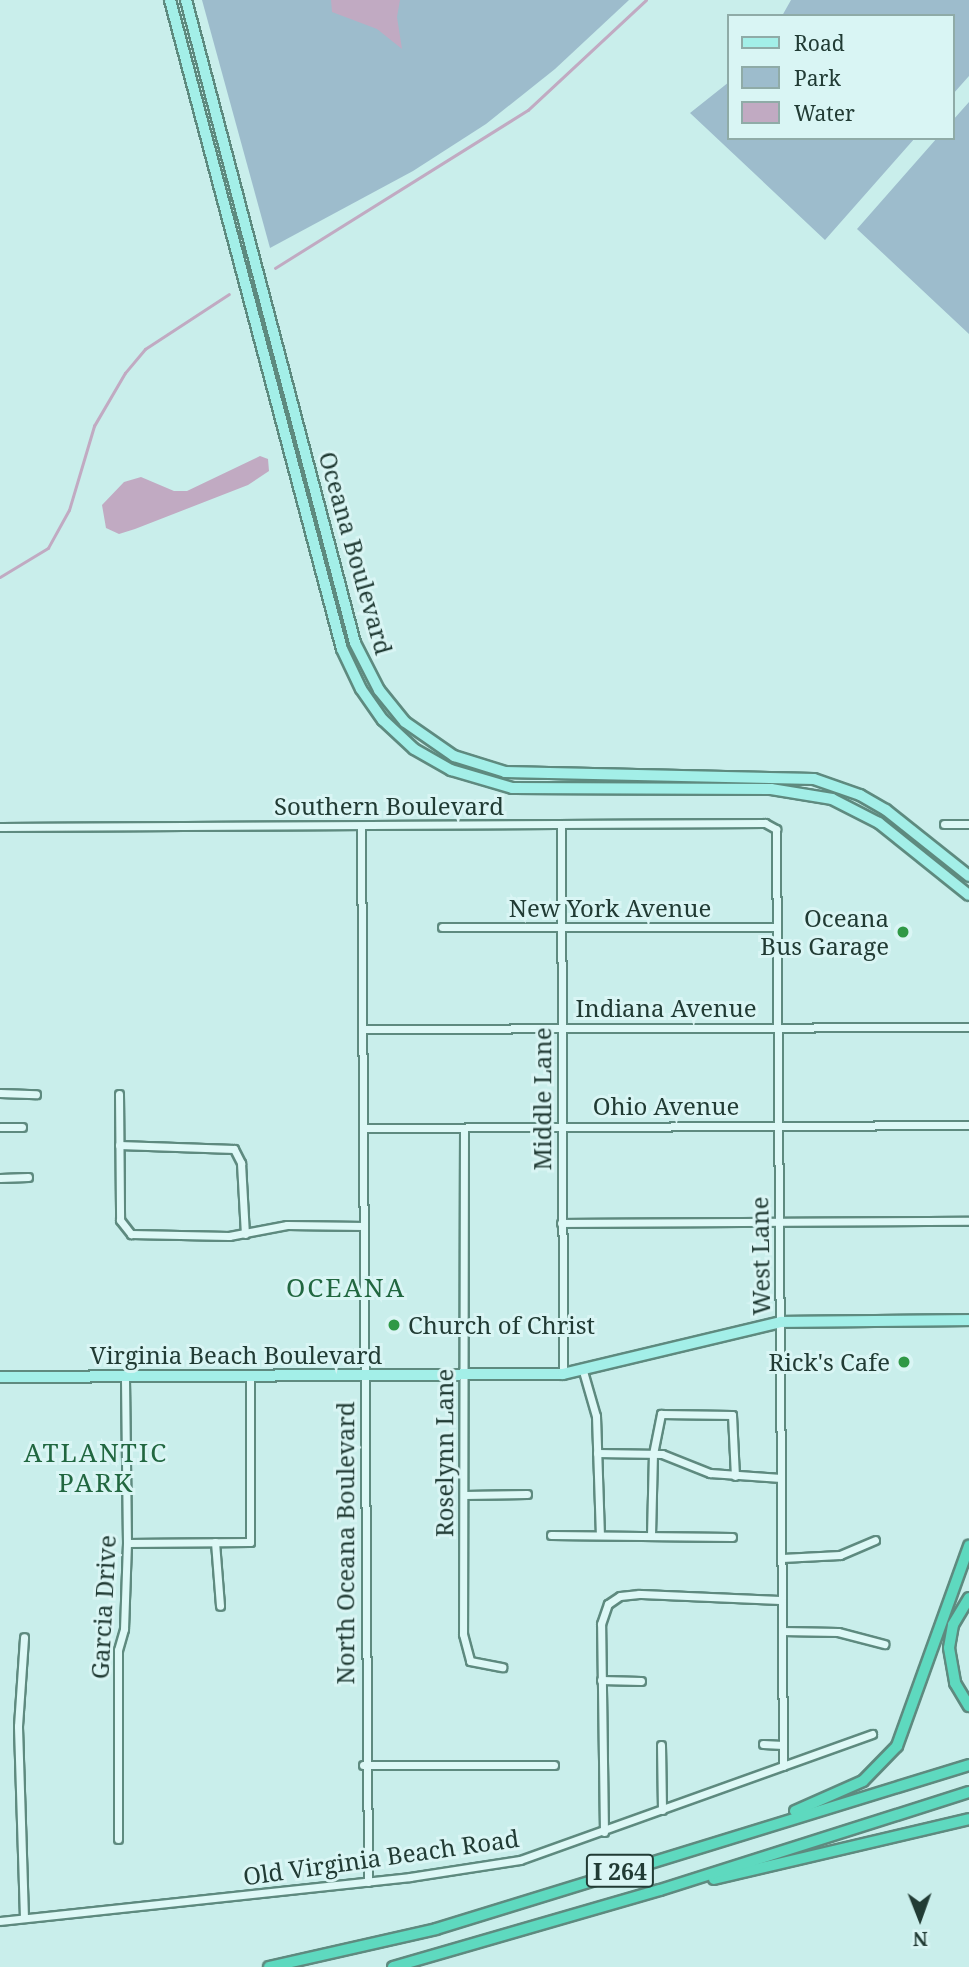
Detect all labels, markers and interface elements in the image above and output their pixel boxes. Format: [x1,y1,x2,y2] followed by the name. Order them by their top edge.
[727,14,955,140] legend
[794,29,845,57] text: Road
[794,64,841,92] text: Park
[794,99,855,127] text: Water
[313,448,399,658] street label: Oceana Boulevard
[274,792,504,820] street label: Southern Boulevard
[509,894,711,922] street label: New York Avenue
[760,904,889,960] place label: Oceana Bus Garage
[895,924,911,940] marker: Oceana Bus Garage
[575,994,757,1022] street label: Indiana Avenue
[528,1028,556,1170] street label: Middle Lane
[593,1092,739,1120] street label: Ohio Avenue
[745,1196,775,1316] street label: West Lane
[287,1272,405,1304] district label: OCEANA
[408,1311,595,1339] place label: Church of Christ
[386,1317,402,1333] marker: Church of Christ
[90,1341,382,1369] street label: Virginia Beach Boulevard
[768,1348,890,1376] place label: Rick's Cafe
[896,1354,912,1370] marker: Rick's Cafe
[430,1369,458,1537] street label: Roselynn Lane
[331,1401,359,1685] street label: North Oceana Boulevard
[25,1437,167,1498] district label: ATLANTIC PARK
[85,1534,121,1680] street label: Garcia Drive
[241,1823,521,1891] street label: Old Virginia Beach Road
[585,1852,655,1890] road number: I 264
[885,1883,955,1953] north arrow
[913,1926,928,1952] text: N

